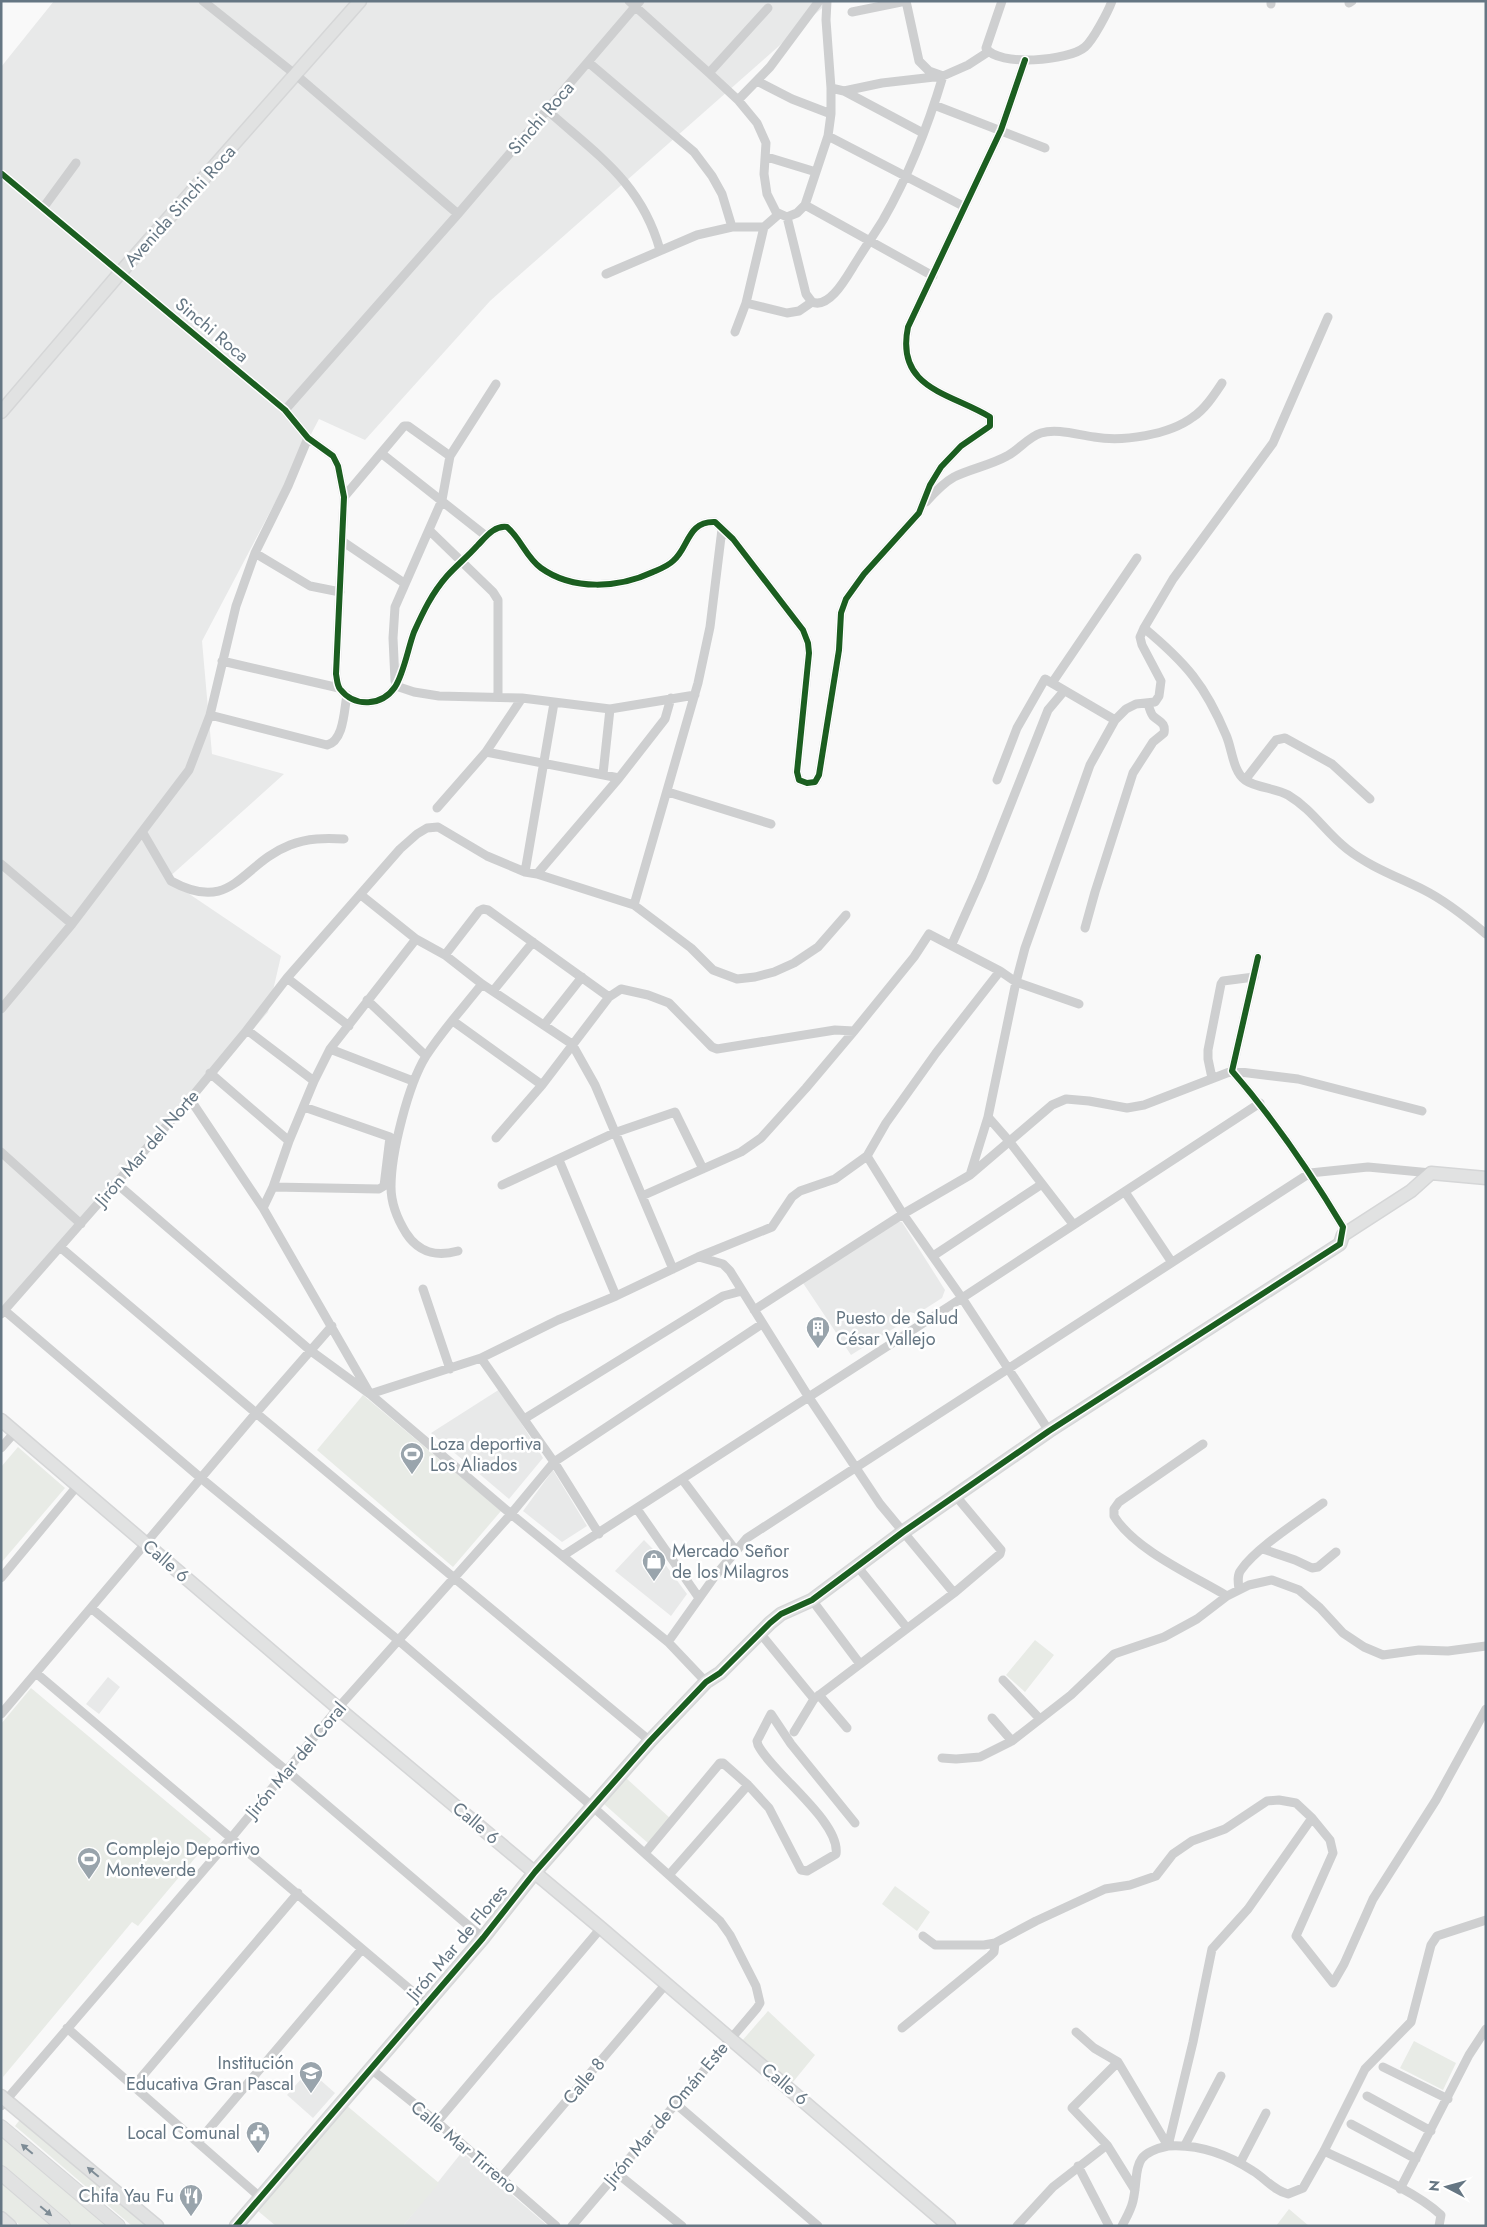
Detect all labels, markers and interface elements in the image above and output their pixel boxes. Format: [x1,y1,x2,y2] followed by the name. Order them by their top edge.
[502,76,580,160] street label: Sinchi Roca
[118,139,242,273] street label: Avenida Sinchi Roca
[169,291,255,369] street label: Sinchi Roca
[88,1084,205,1214] street label: Jirón Mar del Norte
[836,1305,958,1352] place label: Puesto de Salud César Vallejo
[805,1315,831,1349] building icon: Puesto de Salud César Vallejo
[430,1431,541,1478] place label: Loza deportiva Los Aliados
[399,1441,425,1475] sports icon: Loza deportiva Los Aliados
[137,1533,195,1589] street label: Calle 6
[672,1538,790,1585] place label: Mercado Señor de los Milagros
[641,1548,667,1582] shop icon: Mercado Señor de los Milagros
[238,1696,352,1825] street label: Jirón Mar del Coral
[447,1796,505,1850] street label: Calle 6
[106,1836,260,1883] place label: Complejo Deportivo Monteverde
[76,1846,102,1880] sports icon: Complejo Deportivo Monteverde
[399,1879,513,2008] street label: Jirón Mar de Flores
[596,2036,734,2194] street label: Jirón Mar de Omán Este
[126,2050,294,2097] place label: Institución Educativa Gran Pascal
[557,2052,611,2110] street label: Calle 8
[756,2057,814,2111] street label: Calle 6
[298,2060,324,2094] school or university icon: Institución Educativa Gran Pascal
[405,2094,523,2200] street label: Calle Mar Tirreno
[127,2120,240,2146] place label: Local Comunal
[245,2120,271,2154] public building icon: Local Comunal
[21,2143,34,2154] one-way arrow
[1422,2162,1472,2212] north arrow
[87,2167,100,2178] one-way arrow
[1424,2179,1445,2192] text: N
[78,2183,174,2209] place label: Chifa Yau Fu
[178,2183,204,2217] restaurant icon: Chifa Yau Fu
[39,2205,52,2216] one-way arrow

